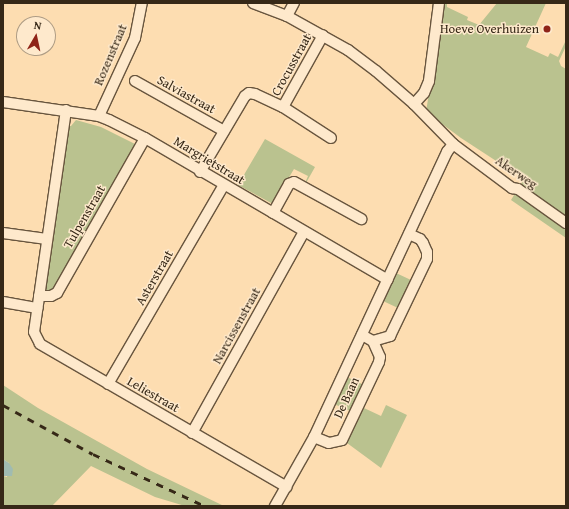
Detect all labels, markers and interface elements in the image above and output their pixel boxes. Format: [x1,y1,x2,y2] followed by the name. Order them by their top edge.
[16,16,56,56] north arrow
[33,17,43,34] text: N
[440,21,539,37] place label: Hoeve Overhuizen
[91,22,131,88] street label: Rozenstraat
[542,24,552,34] marker: Hoeve Overhuizen
[269,31,315,99] street label: Crocusstraat
[154,73,218,117] street label: Salviastraat
[171,134,247,188] street label: Margrietstraat
[492,153,540,193] street label: Akerweg
[61,183,109,251] street label: Tulpenstraat
[133,248,177,308] street label: Asterstraat
[210,285,264,367] street label: Narcissenstraat
[124,374,182,416] street label: Leliestraat
[331,375,363,421] street label: De Baan

